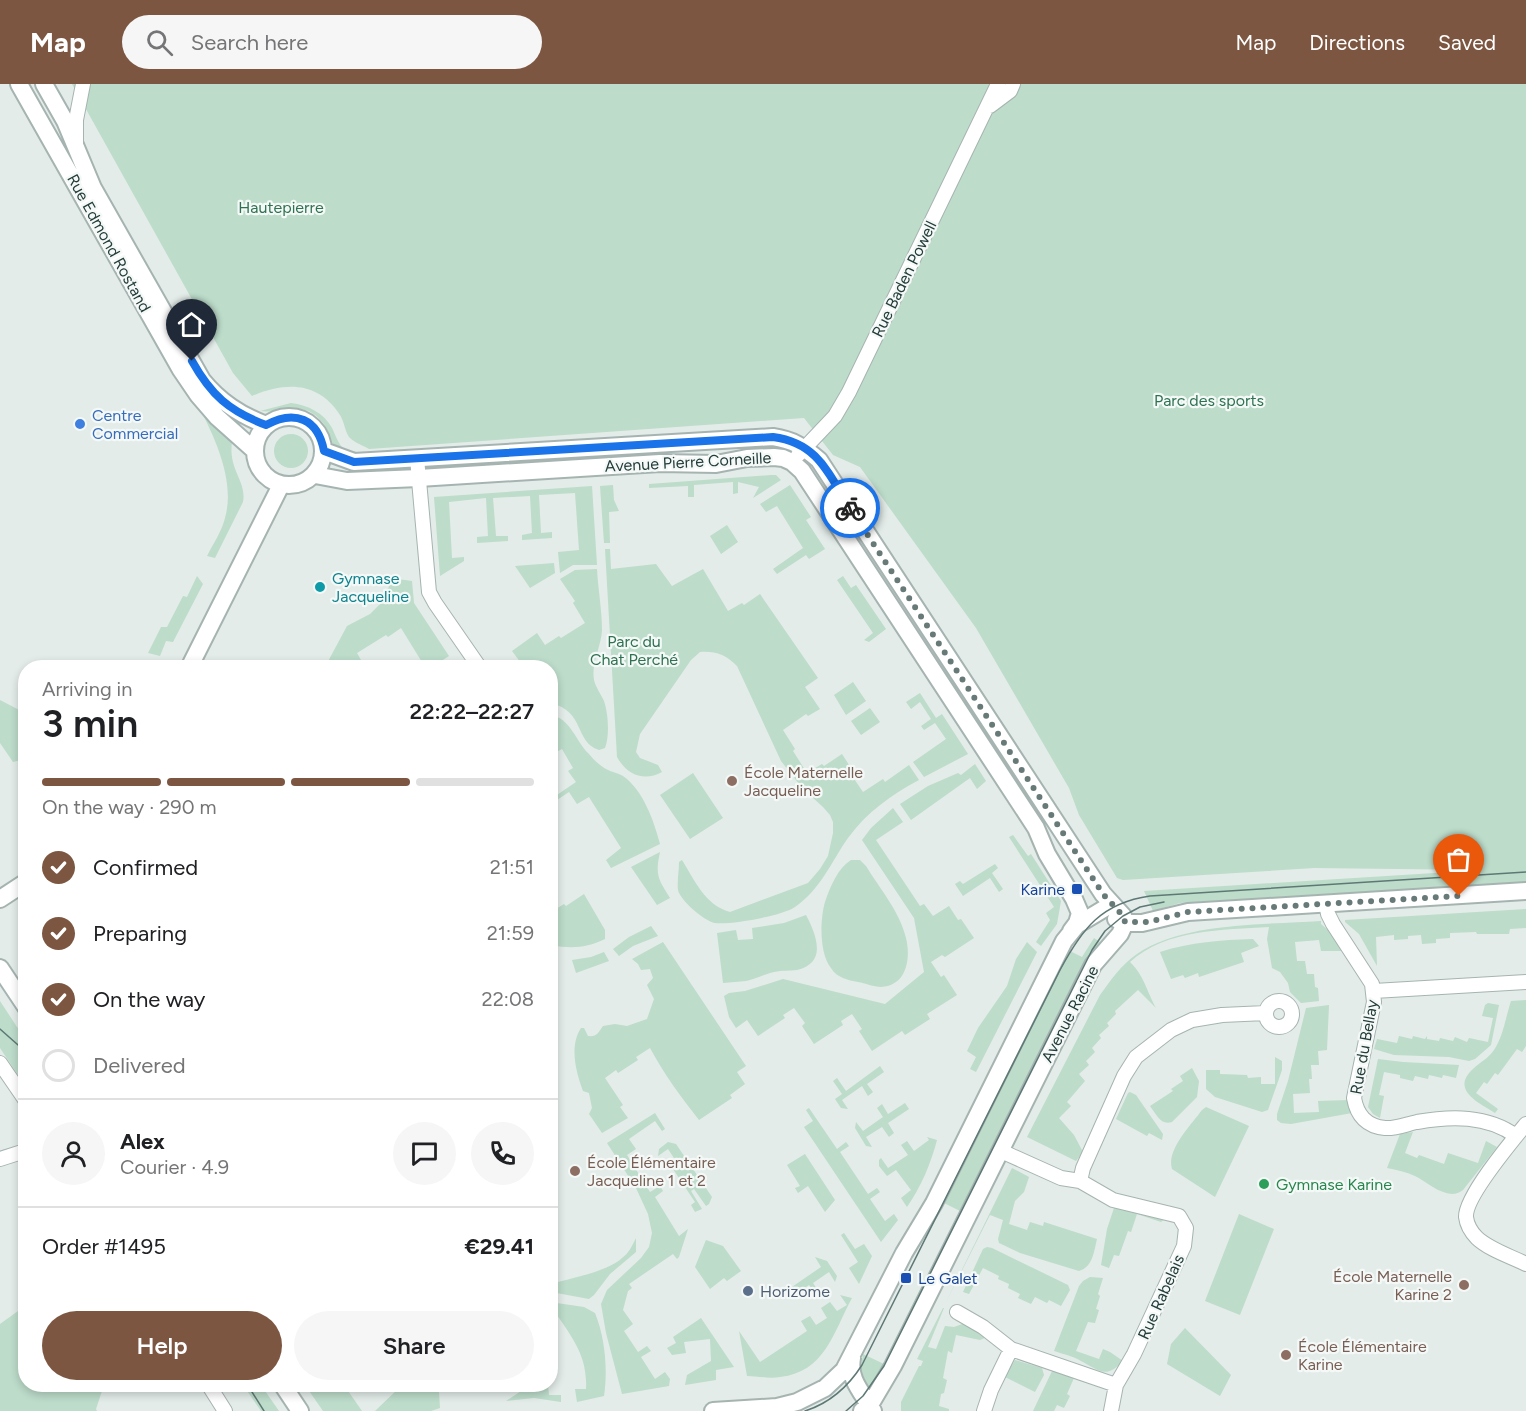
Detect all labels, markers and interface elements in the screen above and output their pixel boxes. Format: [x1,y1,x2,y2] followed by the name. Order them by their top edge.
[122,15,542,69] search box
[30,25,86,59] text: Map
[143,26,176,59] icon: search
[191,29,308,56] text: Search here
[1235,30,1276,55] text: Map
[1309,30,1405,55] text: Directions
[1438,30,1496,55] text: Saved
[63,171,155,315] street label: Rue Edmond Rostand
[238,198,324,217] park label: Hautepierre
[868,218,940,340] street label: Rue Baden Powell
[166,299,217,361] pin
[175,308,208,341] icon: home
[1154,391,1264,410] park label: Parc des sports
[92,406,178,443] place label: Centre Commercial
[73,417,87,431] marker: Centre Commercial
[604,448,772,476] street label: Avenue Pierre Corneille
[820,478,880,538] courier
[834,492,867,525] icon: bike
[332,569,409,606] place label: Gymnase Jacqueline
[313,580,327,594] marker: Gymnase Jacqueline
[590,632,678,669] park label: Parc du Chat Perché
[42,677,132,701] text: Arriving in
[410,698,534,725] text: 22:22–22:27
[42,700,138,747] text: 3 min
[744,763,863,800] place label: École Maternelle Jacqueline
[725,774,739,788] marker: École Maternelle Jacqueline
[42,795,216,819] text: On the way · 290 m
[1433,834,1484,896] pin
[1442,843,1475,876] icon: bag
[42,851,75,884] icon: check
[93,854,198,881] text: Confirmed
[490,855,534,879] text: 21:51
[1020,880,1065,899] place label: Karine
[1070,882,1084,896] marker: Karine
[42,917,75,950] icon: check
[93,920,187,947] text: Preparing
[487,921,534,945] text: 21:59
[1037,962,1103,1066] street label: Avenue Racine
[42,983,75,1016] icon: check
[93,986,205,1013] text: On the way
[481,987,534,1011] text: 22:08
[1346,998,1382,1096] street label: Rue du Bellay
[93,1052,186,1079] text: Delivered
[42,1122,105,1185] button: person
[393,1122,456,1185] button: chat
[471,1122,534,1185] button: phone
[120,1128,165,1155] text: Alex
[587,1153,716,1190] place label: École Élémentaire Jacqueline 1 et 2
[120,1155,229,1179] text: Courier · 4.9
[568,1164,582,1178] marker: École Élémentaire Jacqueline 1 et 2
[1276,1175,1392,1194] place label: Gymnase Karine
[1257,1177,1271,1191] marker: Gymnase Karine
[42,1233,166,1260] text: Order #1495
[465,1233,534,1260] text: €29.41
[1134,1252,1188,1342] street label: Rue Rabelais
[1333,1267,1452,1304] place label: École Maternelle Karine 2
[918,1269,978,1288] place label: Le Galet
[899,1271,913,1285] marker: Le Galet
[1457,1278,1471,1292] marker: École Maternelle Karine 2
[760,1282,830,1301] place label: Horizome
[741,1284,755,1298] marker: Horizome
[42,1311,282,1380] button: Help
[294,1311,534,1380] button: Share
[1298,1337,1427,1374] place label: École Élémentaire Karine
[1279,1348,1293,1362] marker: École Élémentaire Karine

